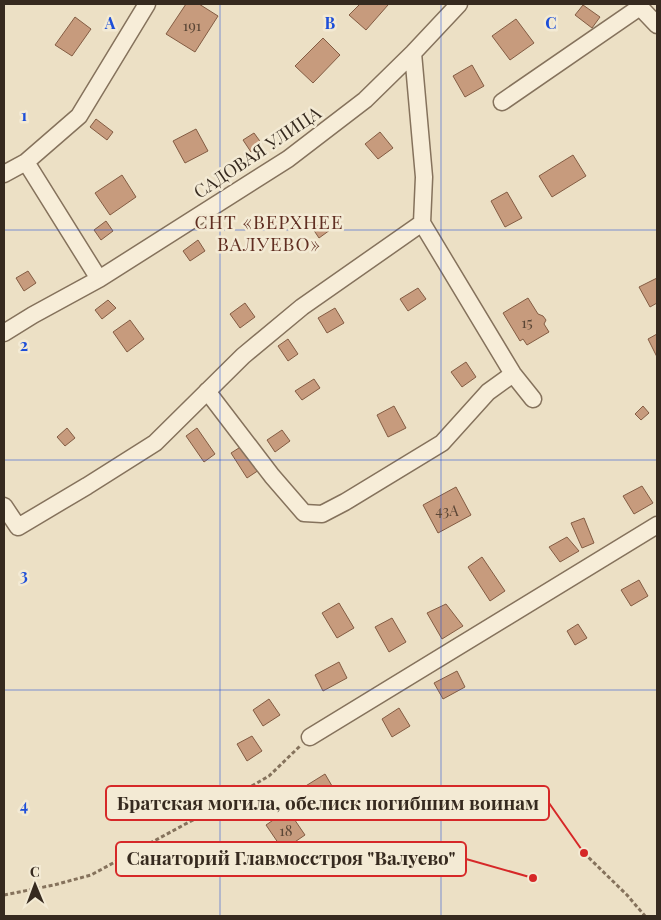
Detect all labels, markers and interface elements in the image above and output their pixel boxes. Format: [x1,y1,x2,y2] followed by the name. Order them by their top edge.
[104,12,116,33] text: A
[325,12,336,33] text: B
[545,12,557,33] text: C
[183,15,202,35] house number: 191
[189,100,326,203] street label: САДОВАЯ УЛИЦА
[21,104,27,125] text: 1
[195,208,343,256] district label: СНТ «ВЕРХНЕЕ ВАЛУЕВО»
[521,312,533,332] house number: 15
[20,334,28,355] text: 2
[435,500,459,520] house number: 43А
[20,564,28,585] text: 3
[106,786,549,820] callout: Братская могила, обелиск погибшим воинам
[117,789,539,815] text: Братская могила, обелиск погибшим воинам
[20,794,28,815] text: 4
[279,820,293,840] house number: 18
[116,842,466,876] callout: Санаторий Главмосстроя "Валуево"
[127,844,455,870] text: Санаторий Главмосстроя "Валуево"
[10,860,60,910] north arrow
[30,862,40,881] text: С

